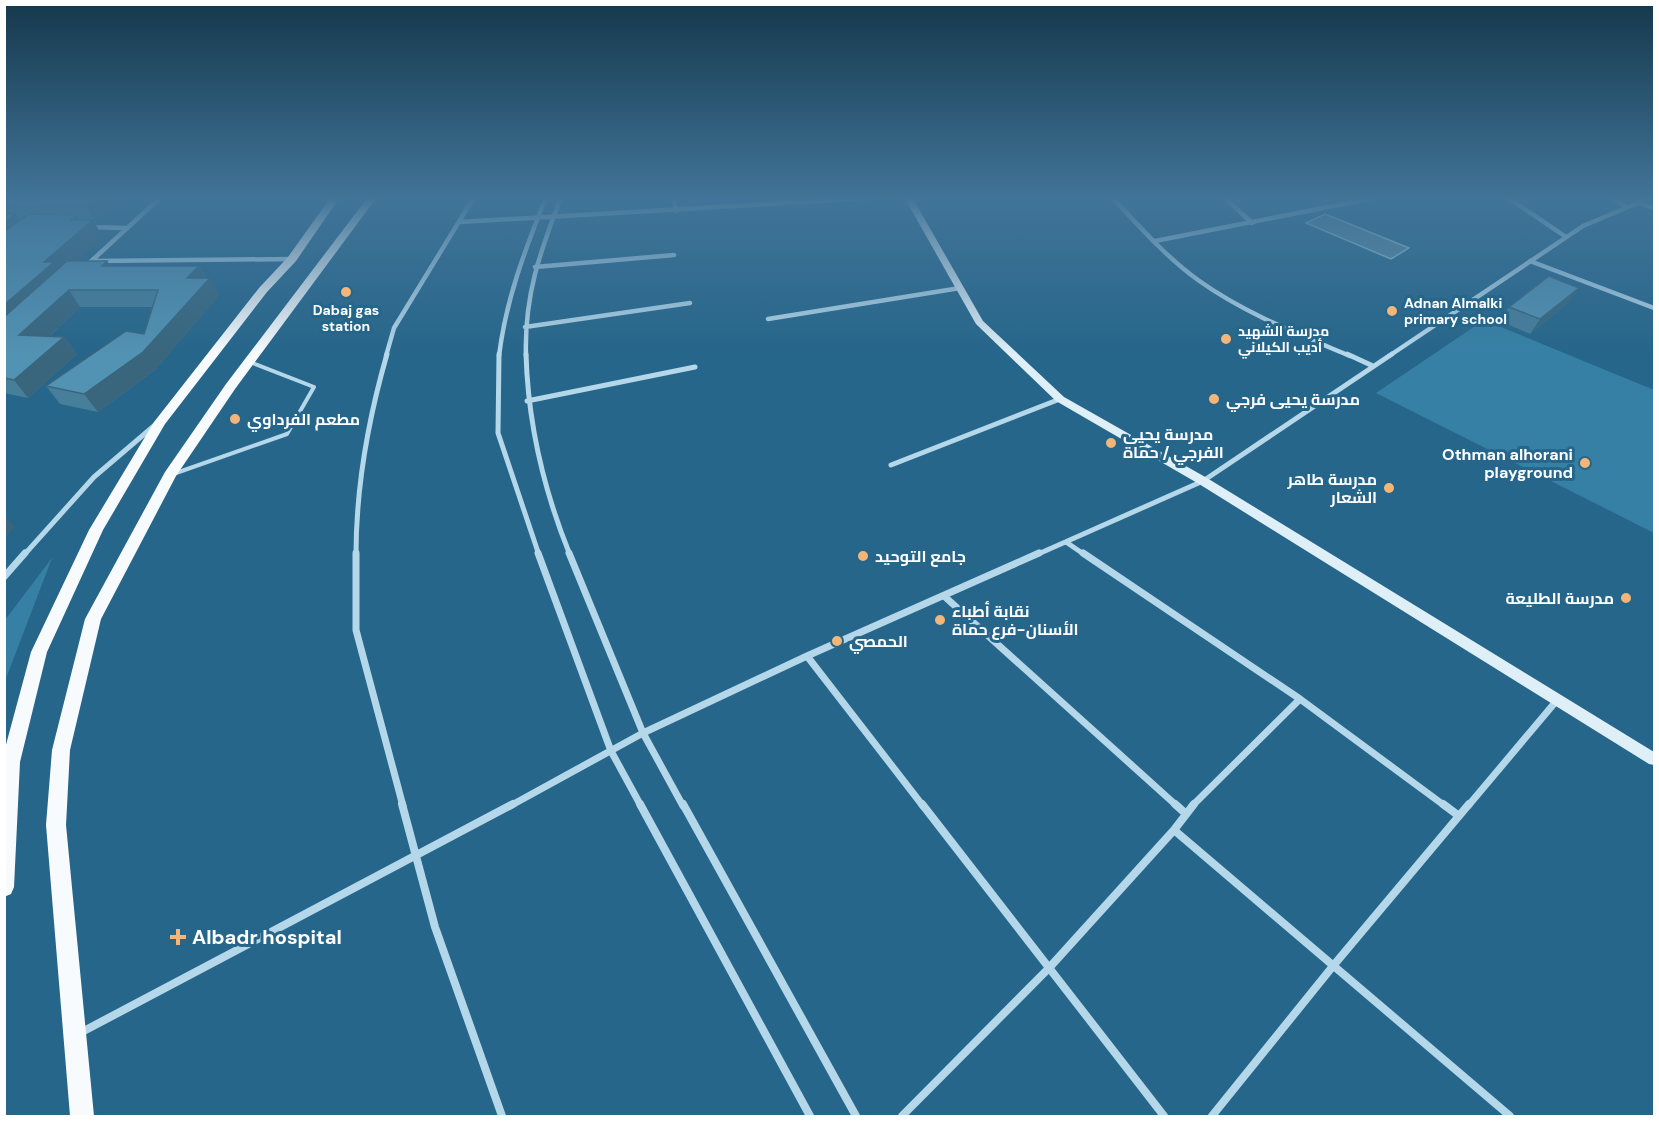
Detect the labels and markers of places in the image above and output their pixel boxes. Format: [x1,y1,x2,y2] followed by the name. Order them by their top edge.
[339,285,353,299] marker: Dabaj gas station
[1404,294,1507,328] place label: Adnan Almalki primary school
[313,301,379,335] place label: Dabaj gas station
[1385,304,1399,318] marker: Adnan Almalki primary school
[1238,322,1329,359] place label: مدرسة الشهيد أديب الكيلاني
[1219,332,1233,346] marker: مدرسة الشهيد أديب الكيلاني
[1226,389,1360,412] place label: مدرسة يحيى فرجي
[1207,392,1221,406] marker: مدرسة يحيى فرجي
[247,409,360,432] place label: مطعم الفرداوي
[228,412,242,426] marker: مطعم الفرداوي
[1123,424,1224,465] place label: مدرسة يحيى الفرجي / حماة
[1104,436,1118,450] marker: مدرسة يحيى الفرجي / حماة
[1442,444,1573,483] place label: Othman alhorani playground
[1578,456,1592,470] marker: Othman alhorani playground
[1287,469,1377,508] place label: مدرسة طاهر الشعار
[1382,481,1396,495] marker: مدرسة طاهر الشعار
[875,546,966,567] place label: جامع التوحيد
[856,549,870,563] marker: جامع التوحيد
[1505,588,1614,609] place label: مدرسة الطليعة
[1619,591,1633,605] marker: مدرسة الطليعة
[952,601,1078,640] place label: نقابة أطباء الأسنان-فرع حماة
[933,613,947,627] marker: نقابة أطباء الأسنان-فرع حماة
[849,631,908,654] place label: الحمصي
[830,634,844,648] marker: الحمصي
[192,924,342,950] place label: Albadr hospital
[169,928,187,946] marker: Albadr hospital

